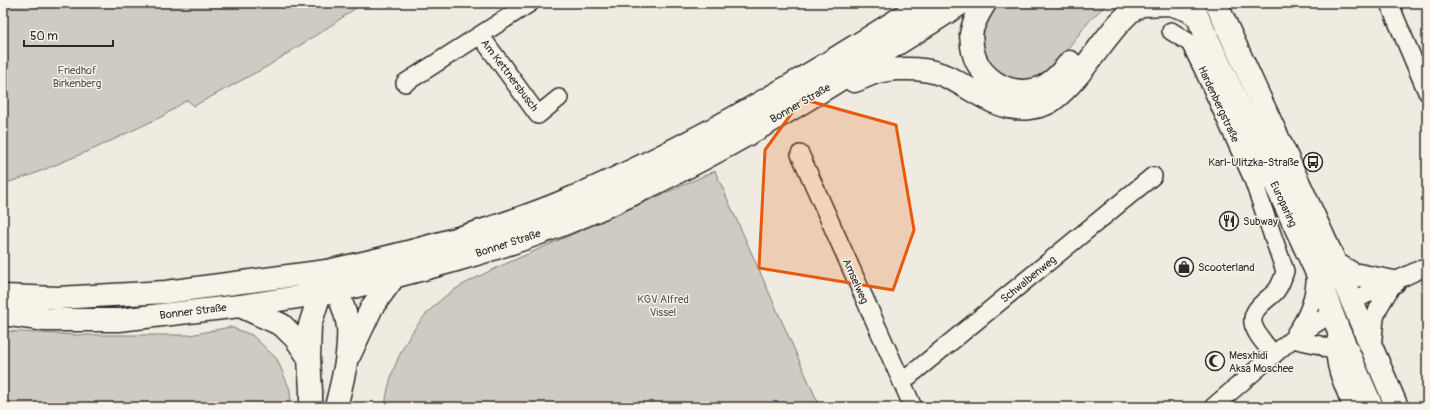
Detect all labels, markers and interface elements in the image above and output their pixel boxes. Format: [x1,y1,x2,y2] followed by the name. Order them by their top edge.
[24,22,113,48] scale bar
[30,29,58,44] text: 50 m
[478,37,541,114] street label: Am Kettnersbusch
[53,64,102,90] park label: Friedhof Birkenberg
[1195,64,1242,145] street label: Hardenbergstraße
[768,81,833,126] street label: Bonner Straße
[1302,151,1324,173] bus stop icon: Karl-Ulitzka-Straße
[1208,156,1300,169] place label: Karl-Ulitzka-Straße
[1267,179,1300,229] street label: Europaring
[1218,210,1240,232] restaurant icon: Subway
[1243,215,1278,228] place label: Subway
[474,227,543,260] street label: Bonner Straße
[998,253,1059,306] street label: Schwalbenweg
[1173,256,1195,278] shop icon: Scooterland
[840,257,871,306] street label: Amselweg
[1198,261,1255,274] place label: Scooterland
[637,293,689,319] park label: KGV Alfred Vissel
[159,301,228,322] street label: Bonner Straße
[1229,349,1294,375] place label: Mesxhidi Aksa Moschee
[1204,350,1226,372] mosque icon: Mesxhidi Aksa Moschee

